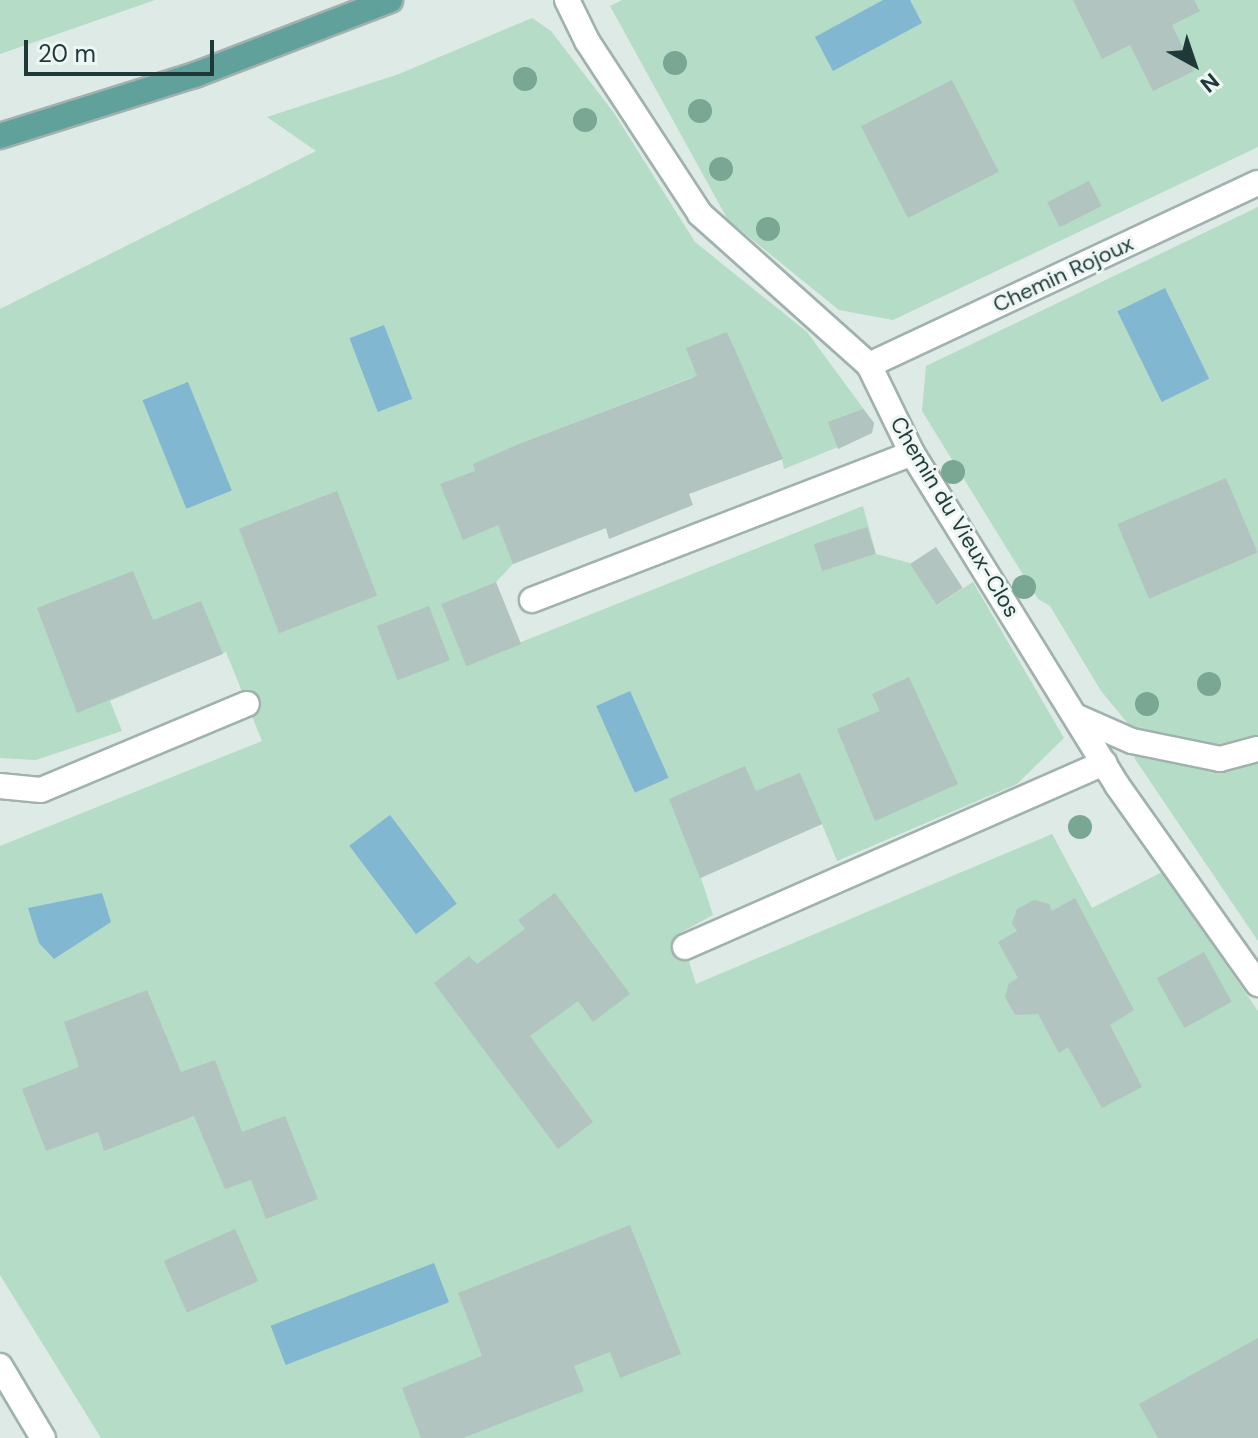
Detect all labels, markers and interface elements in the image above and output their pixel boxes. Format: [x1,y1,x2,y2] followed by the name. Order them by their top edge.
[28,24,218,74] scale bar
[1154,24,1234,104] north arrow
[38,38,96,69] text: 20 m
[1194,66,1225,99] text: N
[989,230,1137,318] street label: Chemin Rojoux
[885,412,1025,622] street label: Chemin du Vieux-Clos

